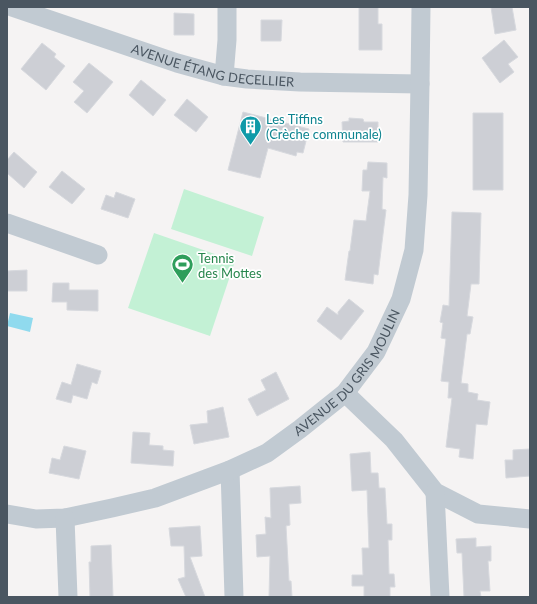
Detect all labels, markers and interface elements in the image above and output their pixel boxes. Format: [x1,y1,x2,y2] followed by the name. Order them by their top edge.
[129,40,295,90] street label: AVENUE ÉTANG DECELLIER
[266,111,382,142] place label: Les Tiffins (Crèche communale)
[238,113,264,146] building icon: Les Tiffins (Crèche communale)
[198,250,262,281] place label: Tennis des Mottes
[169,252,195,285] sports icon: Tennis des Mottes
[290,306,403,439] street label: AVENUE DU GRIS MOULIN

